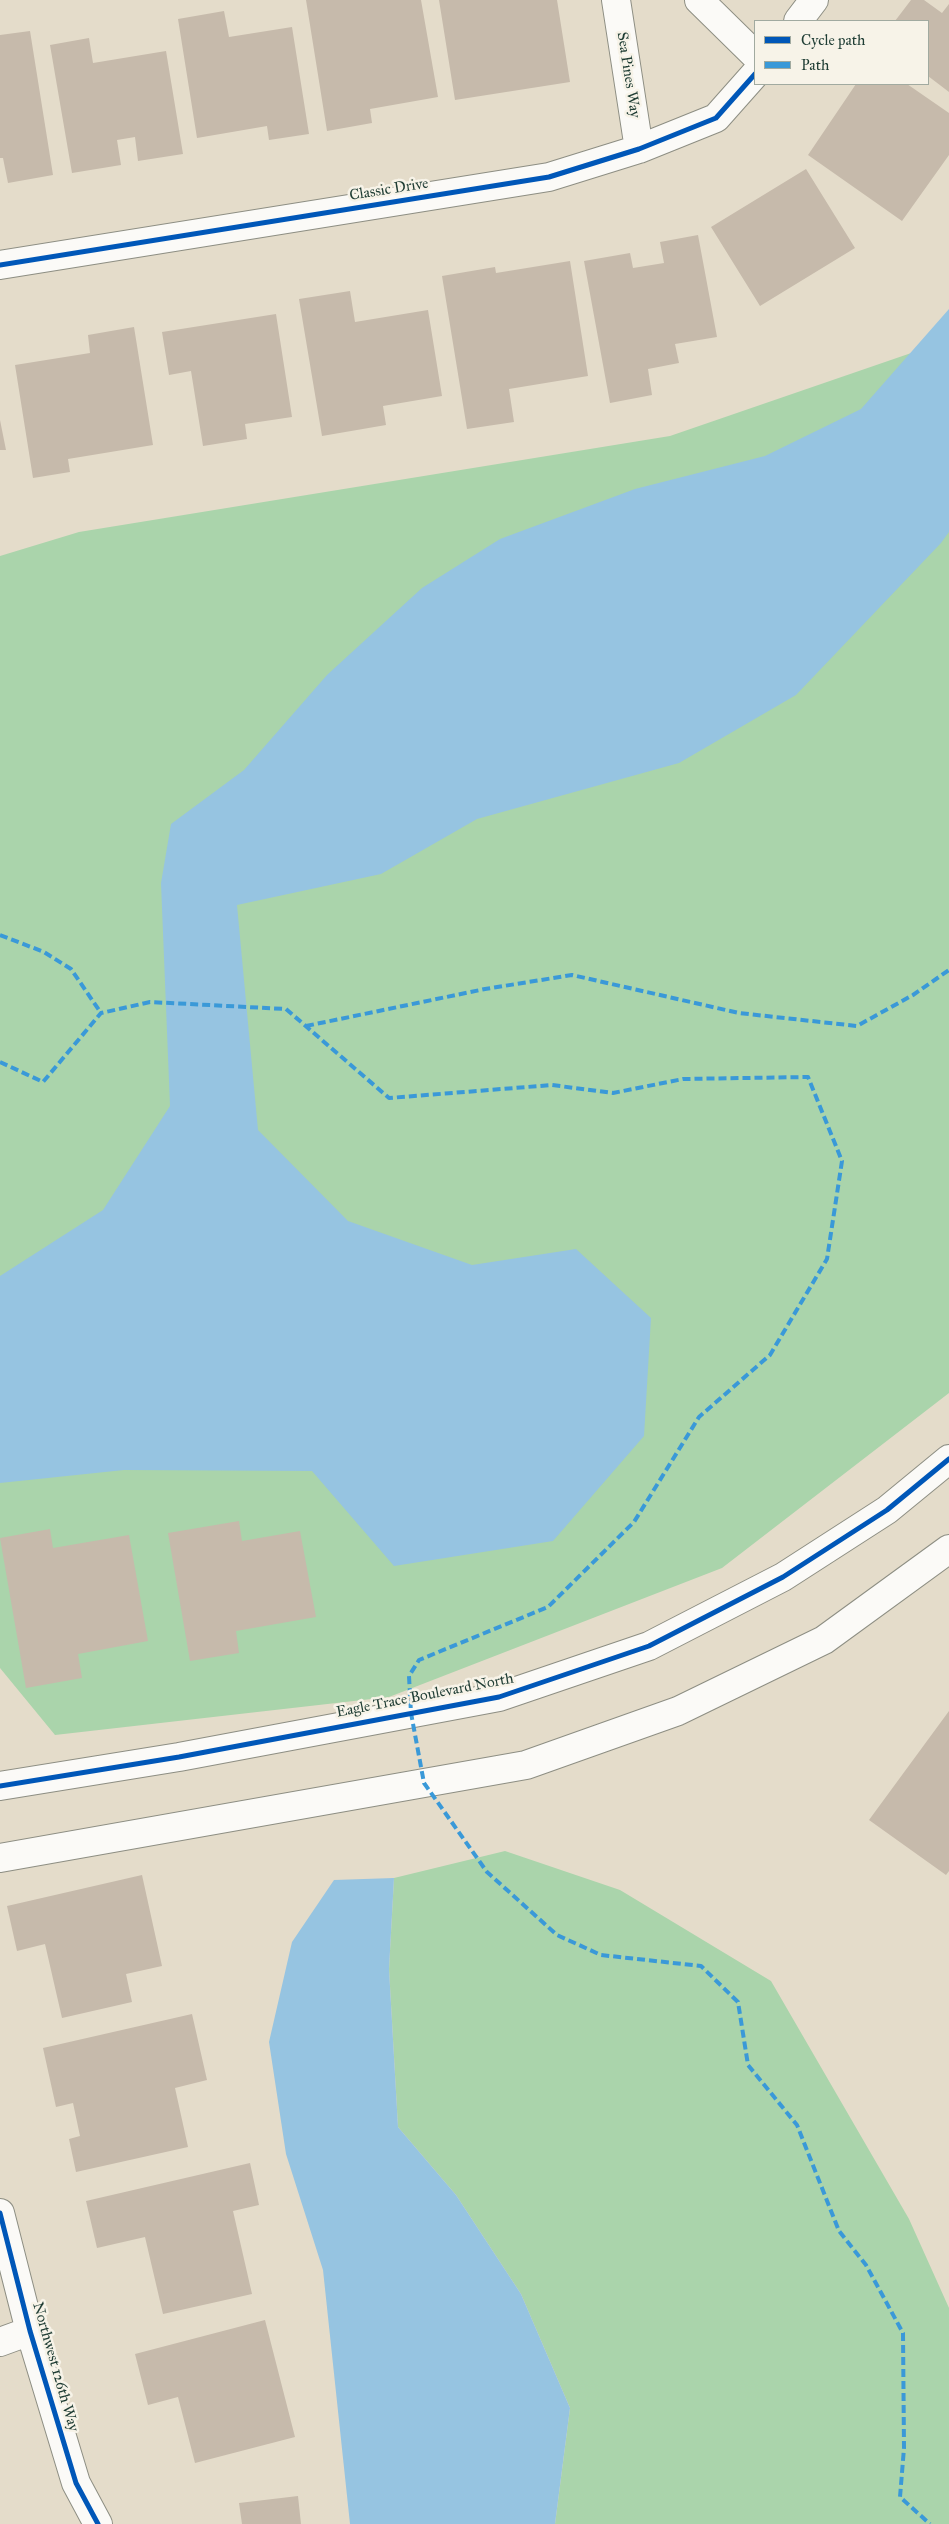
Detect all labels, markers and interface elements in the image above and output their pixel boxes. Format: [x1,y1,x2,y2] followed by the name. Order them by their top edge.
[754,20,929,85] legend
[612,31,644,119] street label: Sea Pines Way
[801,31,865,49] text: Cycle path
[801,56,829,74] text: Path
[348,175,430,205] street label: Classic Drive
[335,1670,515,1722] street label: Eagle Trace Boulevard North
[28,2300,82,2434] street label: Northwest 126th Way

